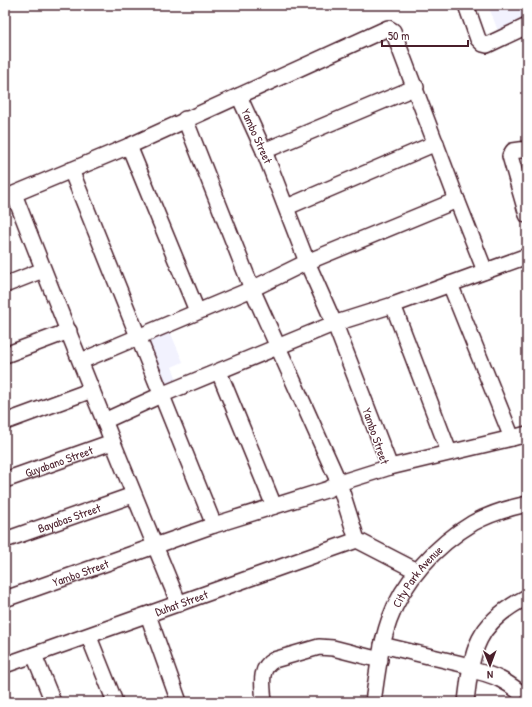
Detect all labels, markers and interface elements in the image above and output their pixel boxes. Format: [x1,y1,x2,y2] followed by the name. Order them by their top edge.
[382,22,468,48] scale bar
[388,27,409,44] text: 50 m
[237,106,277,167] street label: Yambo Street
[358,406,394,467] street label: Yambo Street
[22,441,96,481] street label: Guyabano Street
[35,498,104,536] street label: Bayabas Street
[387,541,446,610] street label: City Park Avenue
[50,554,112,590] street label: Yambo Street
[152,585,211,620] street label: Duhat Street
[470,645,510,685] north arrow
[487,668,493,682] text: N

